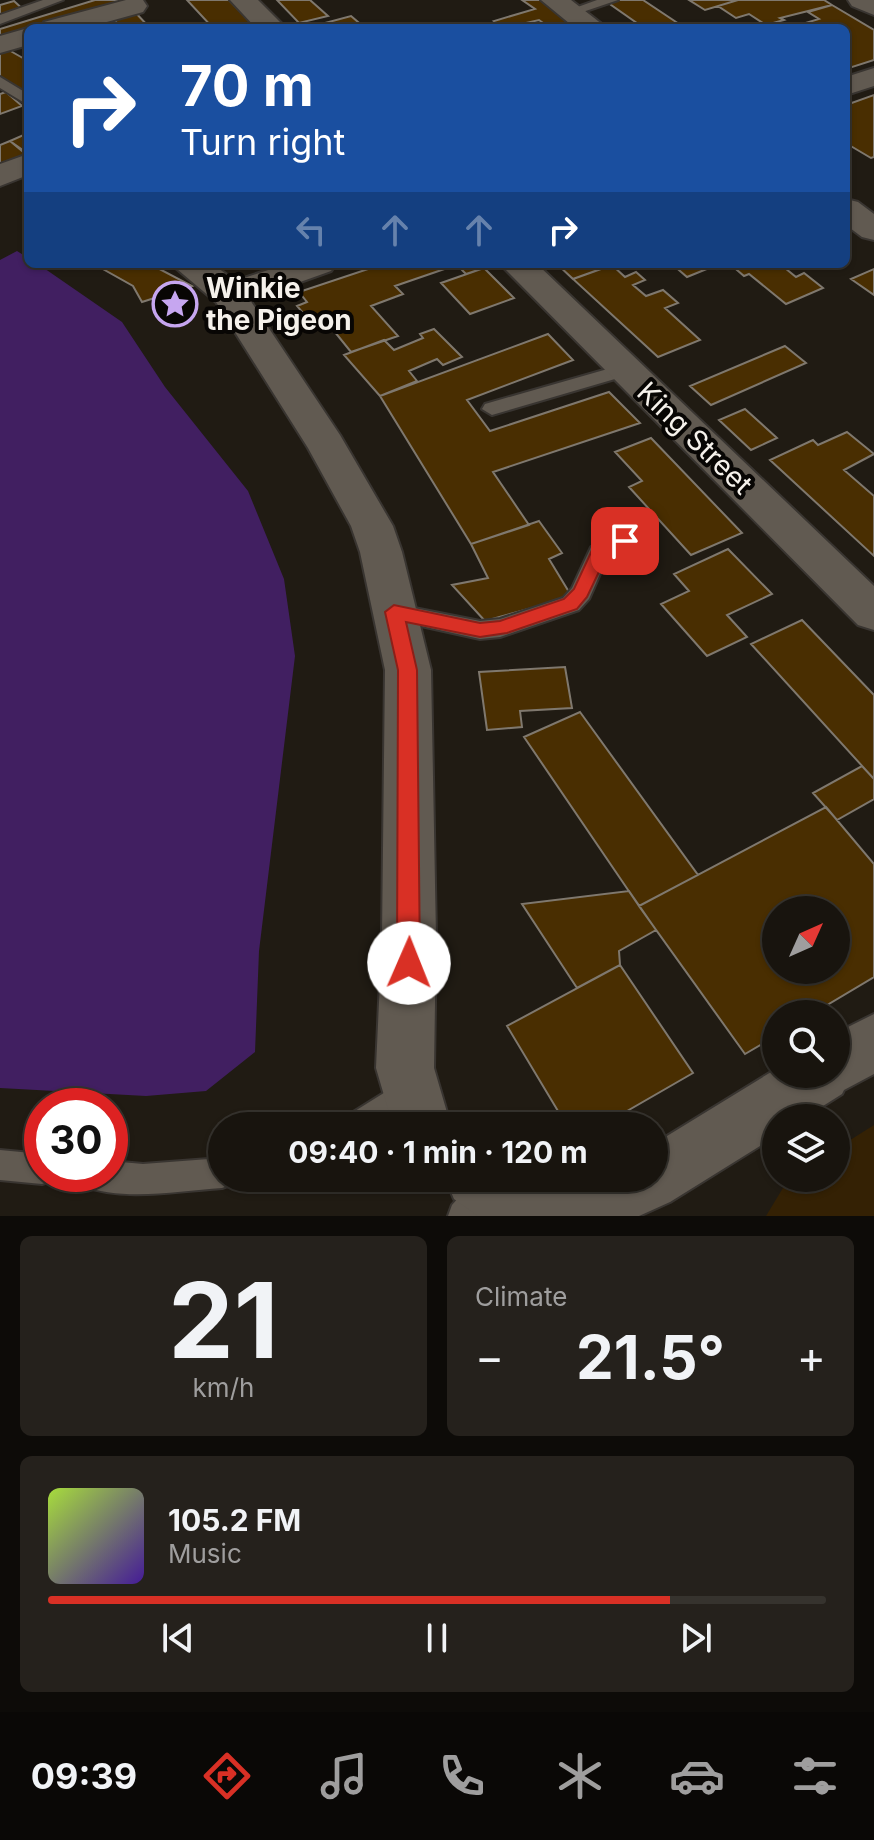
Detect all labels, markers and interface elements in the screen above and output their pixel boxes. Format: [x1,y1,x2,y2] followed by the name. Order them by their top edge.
[180,52,314,120] text: 70 m
[48,56,152,160] icon: right
[180,120,345,164] text: Turn right
[289,208,333,252] icon: left
[373,208,417,252] icon: ahead
[457,208,501,252] icon: ahead
[541,208,585,252] icon: right
[206,271,352,337] place label: Winkie the Pigeon
[151,280,199,328] place icon: Winkie the Pigeon
[630,375,760,501] street label: King Street
[591,507,659,575] pin
[603,519,647,563] icon: arrive
[762,896,850,984] north arrow
[762,896,850,1192] map controls
[367,921,451,1005] position arrow
[762,1000,850,1088] button: search
[24,1088,128,1192] speed limit sign: 30
[762,1104,850,1192] button: layers
[288,1134,588,1170] text: 09:40 · 1 min · 120 m
[168,1257,279,1383] text: 21
[475,1281,567,1312] text: Climate
[576,1321,725,1393] text: 21.5°
[475,1330,504,1384] text: −
[797,1330,826,1384] text: +
[193,1372,254,1403] text: km/h
[168,1502,301,1538] text: 105.2 FM
[168,1538,242,1569] text: Music
[156,1616,200,1660] icon: previous
[415,1616,459,1660] icon: pause
[674,1616,718,1660] icon: next
[199,1748,255,1804] icon: directions
[316,1748,372,1804] icon: music
[434,1748,490,1804] icon: phone
[552,1748,608,1804] icon: climate
[669,1748,725,1804] icon: car
[787,1748,843,1804] icon: filters
[31,1754,137,1798] text: 09:39

